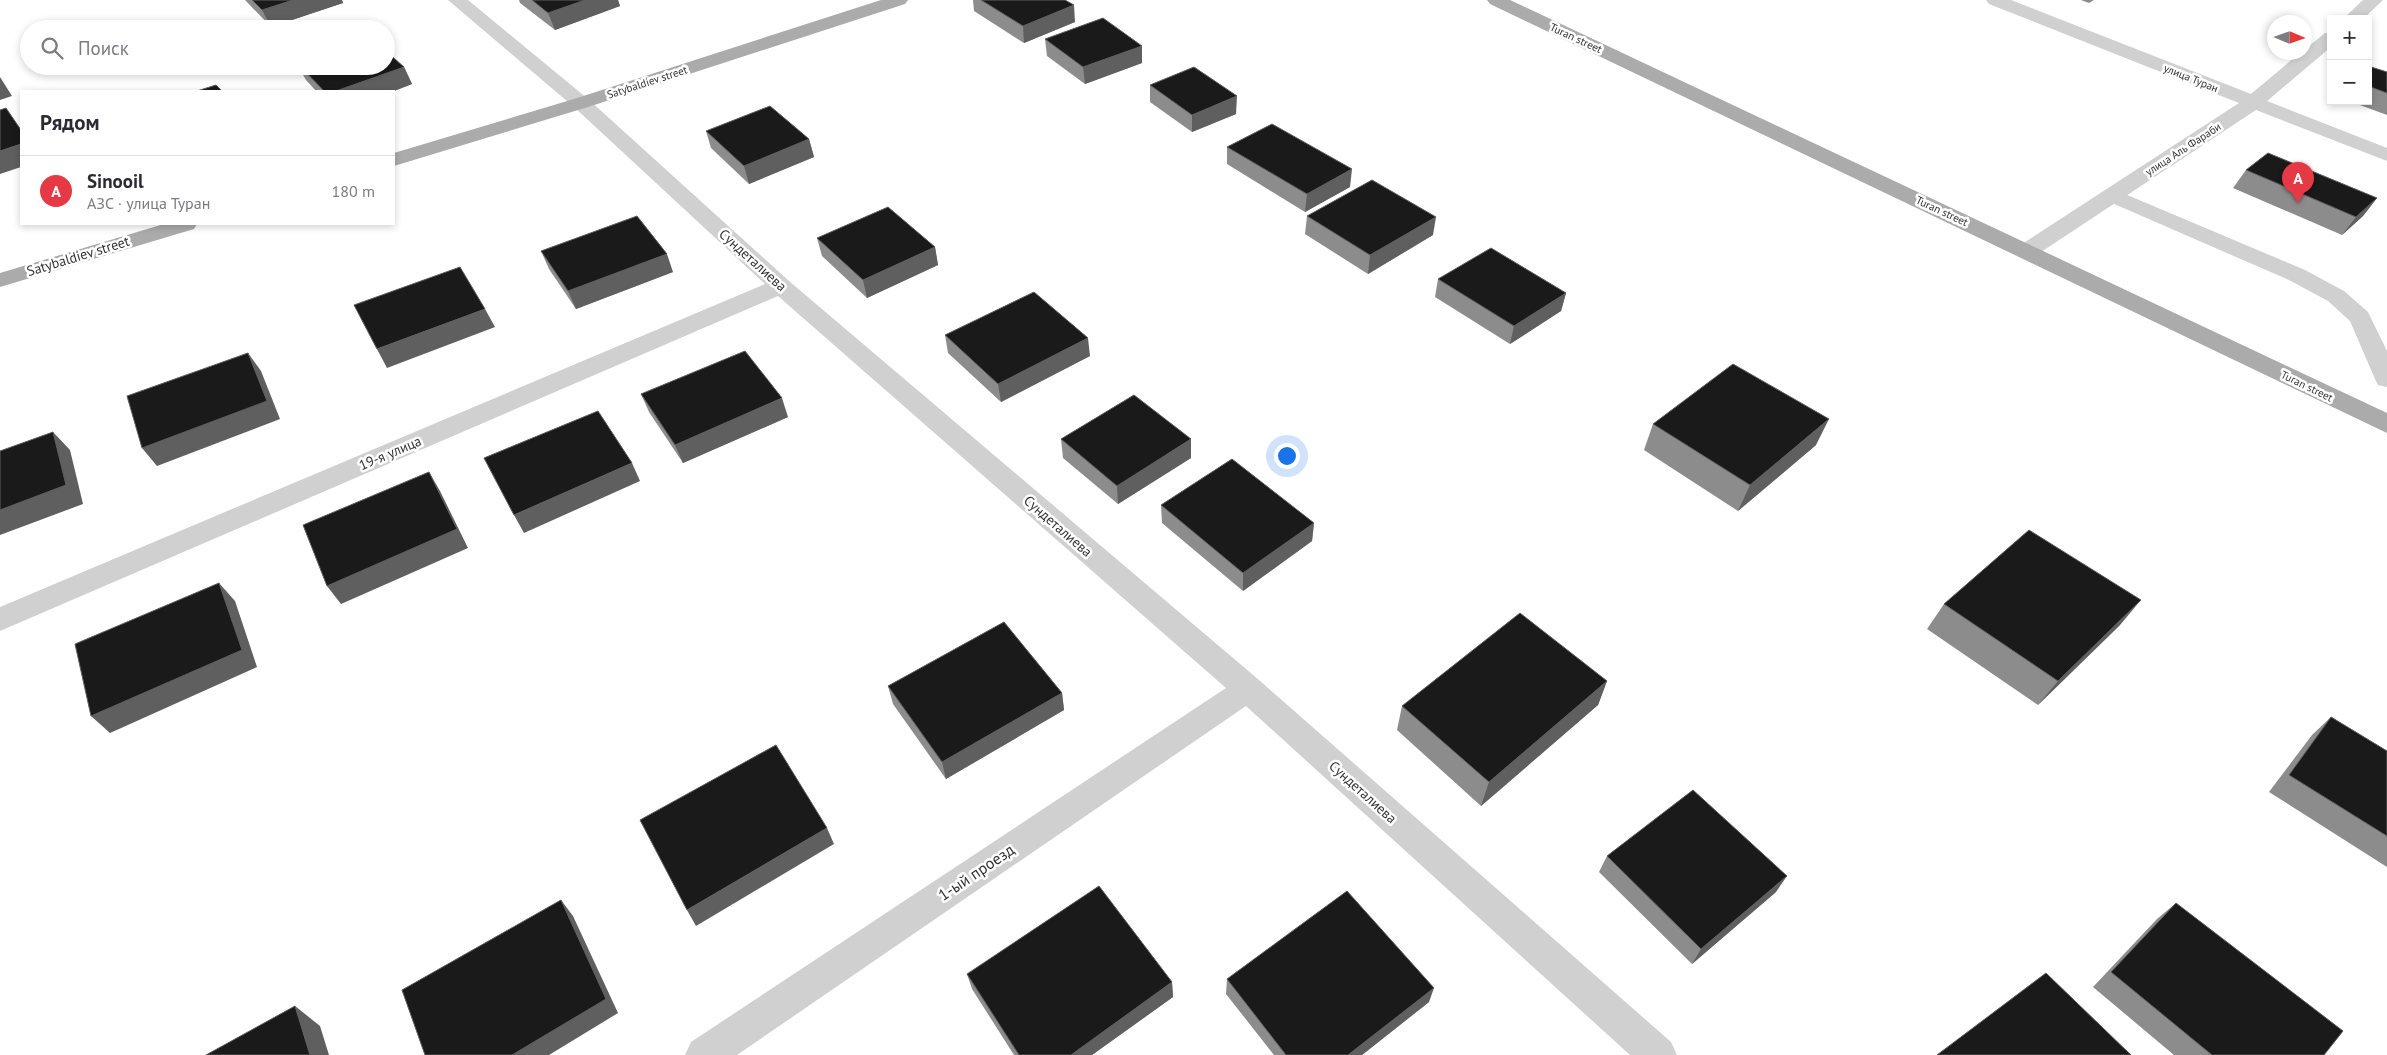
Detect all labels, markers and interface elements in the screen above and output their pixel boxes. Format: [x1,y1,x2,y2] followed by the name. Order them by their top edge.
[2267,15,2312,60] north arrow
[2327,15,2372,105] map controls
[2327,15,2372,60] button: +
[20,20,395,75] search box
[1548,20,1605,56] street label: Turan street
[38,34,66,62] icon: search
[78,36,129,60] text: Поиск
[2327,60,2372,105] button: −
[2162,61,2220,95] street label: улица Туран
[605,62,689,102] street label: Satybaldiev street
[40,109,99,136] text: Рядом
[2143,119,2223,179] street label: улица Аль Фараби
[2282,162,2314,203] pin: A
[87,169,144,193] text: Sinooil
[51,181,61,201] text: A
[332,181,375,201] text: 180 m
[87,193,210,213] text: АЗС · улица Туран
[1914,193,1971,229] street label: Turan street
[715,225,791,295] street label: Сундеталиева
[24,232,132,280] street label: Satybaldiev street
[2279,367,2335,405] street label: Turan street
[356,432,424,474] street label: 19-я улица
[1274,443,1300,469] your location
[1020,491,1096,561] street label: Сундеталиева
[1325,757,1401,827] street label: Сундеталиева
[934,839,1018,905] street label: 1-ый проезд

